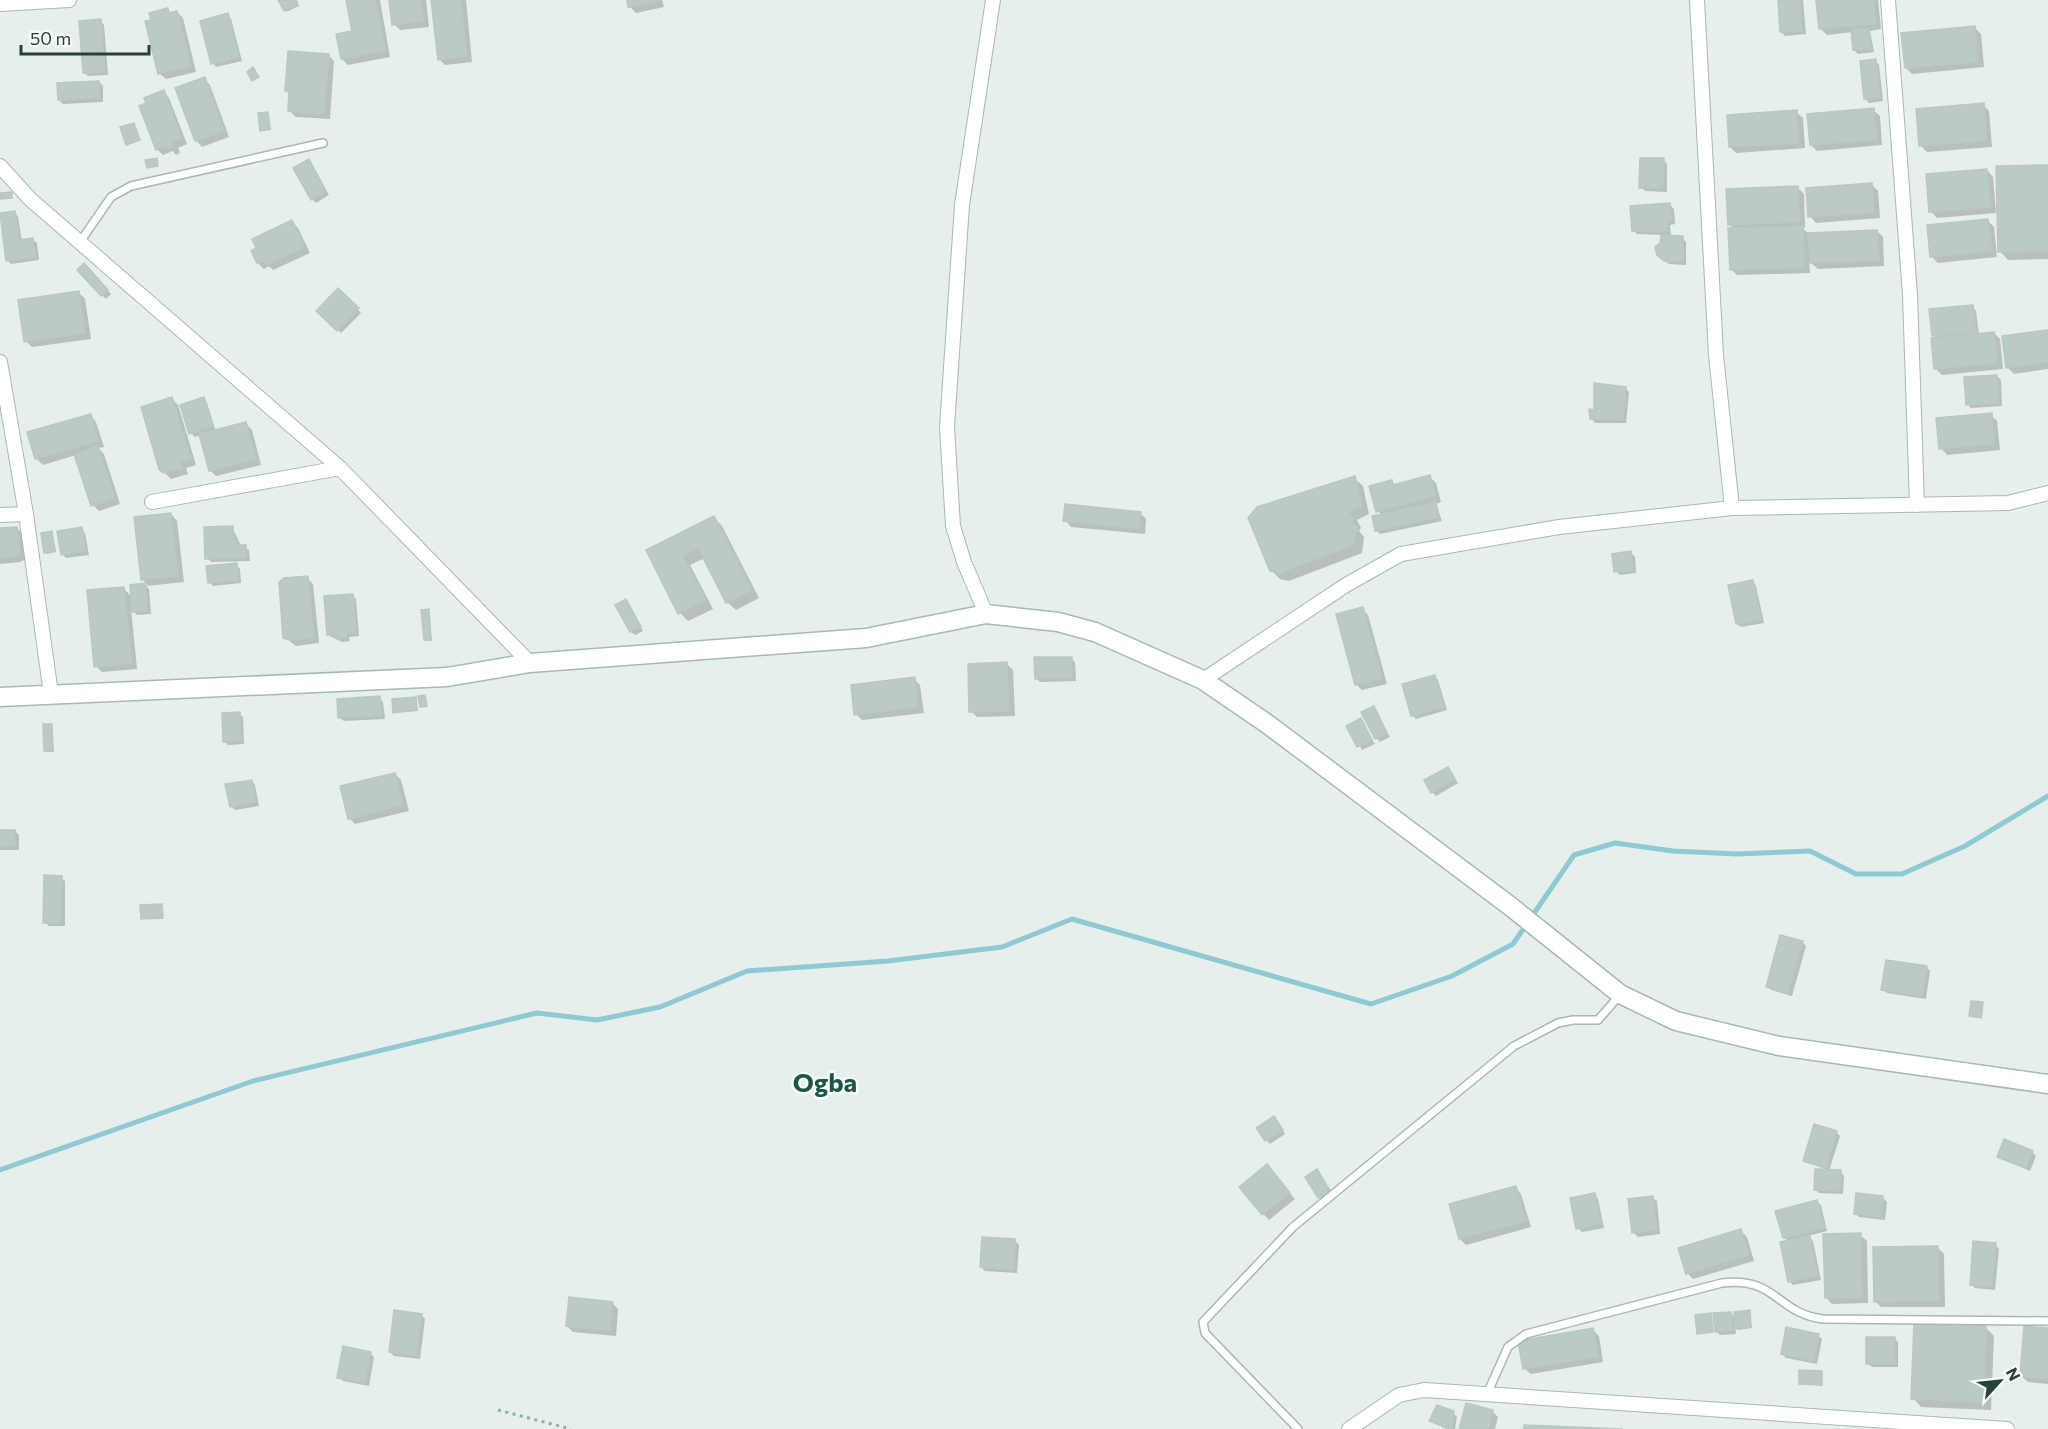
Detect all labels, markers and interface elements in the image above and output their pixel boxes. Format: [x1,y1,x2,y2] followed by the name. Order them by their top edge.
[21,18,148,56] scale bar
[30,27,71,49] text: 50 m
[793,1066,857,1097] district label: Ogba
[1970,1351,2030,1411] north arrow
[2003,1364,2025,1384] text: N

